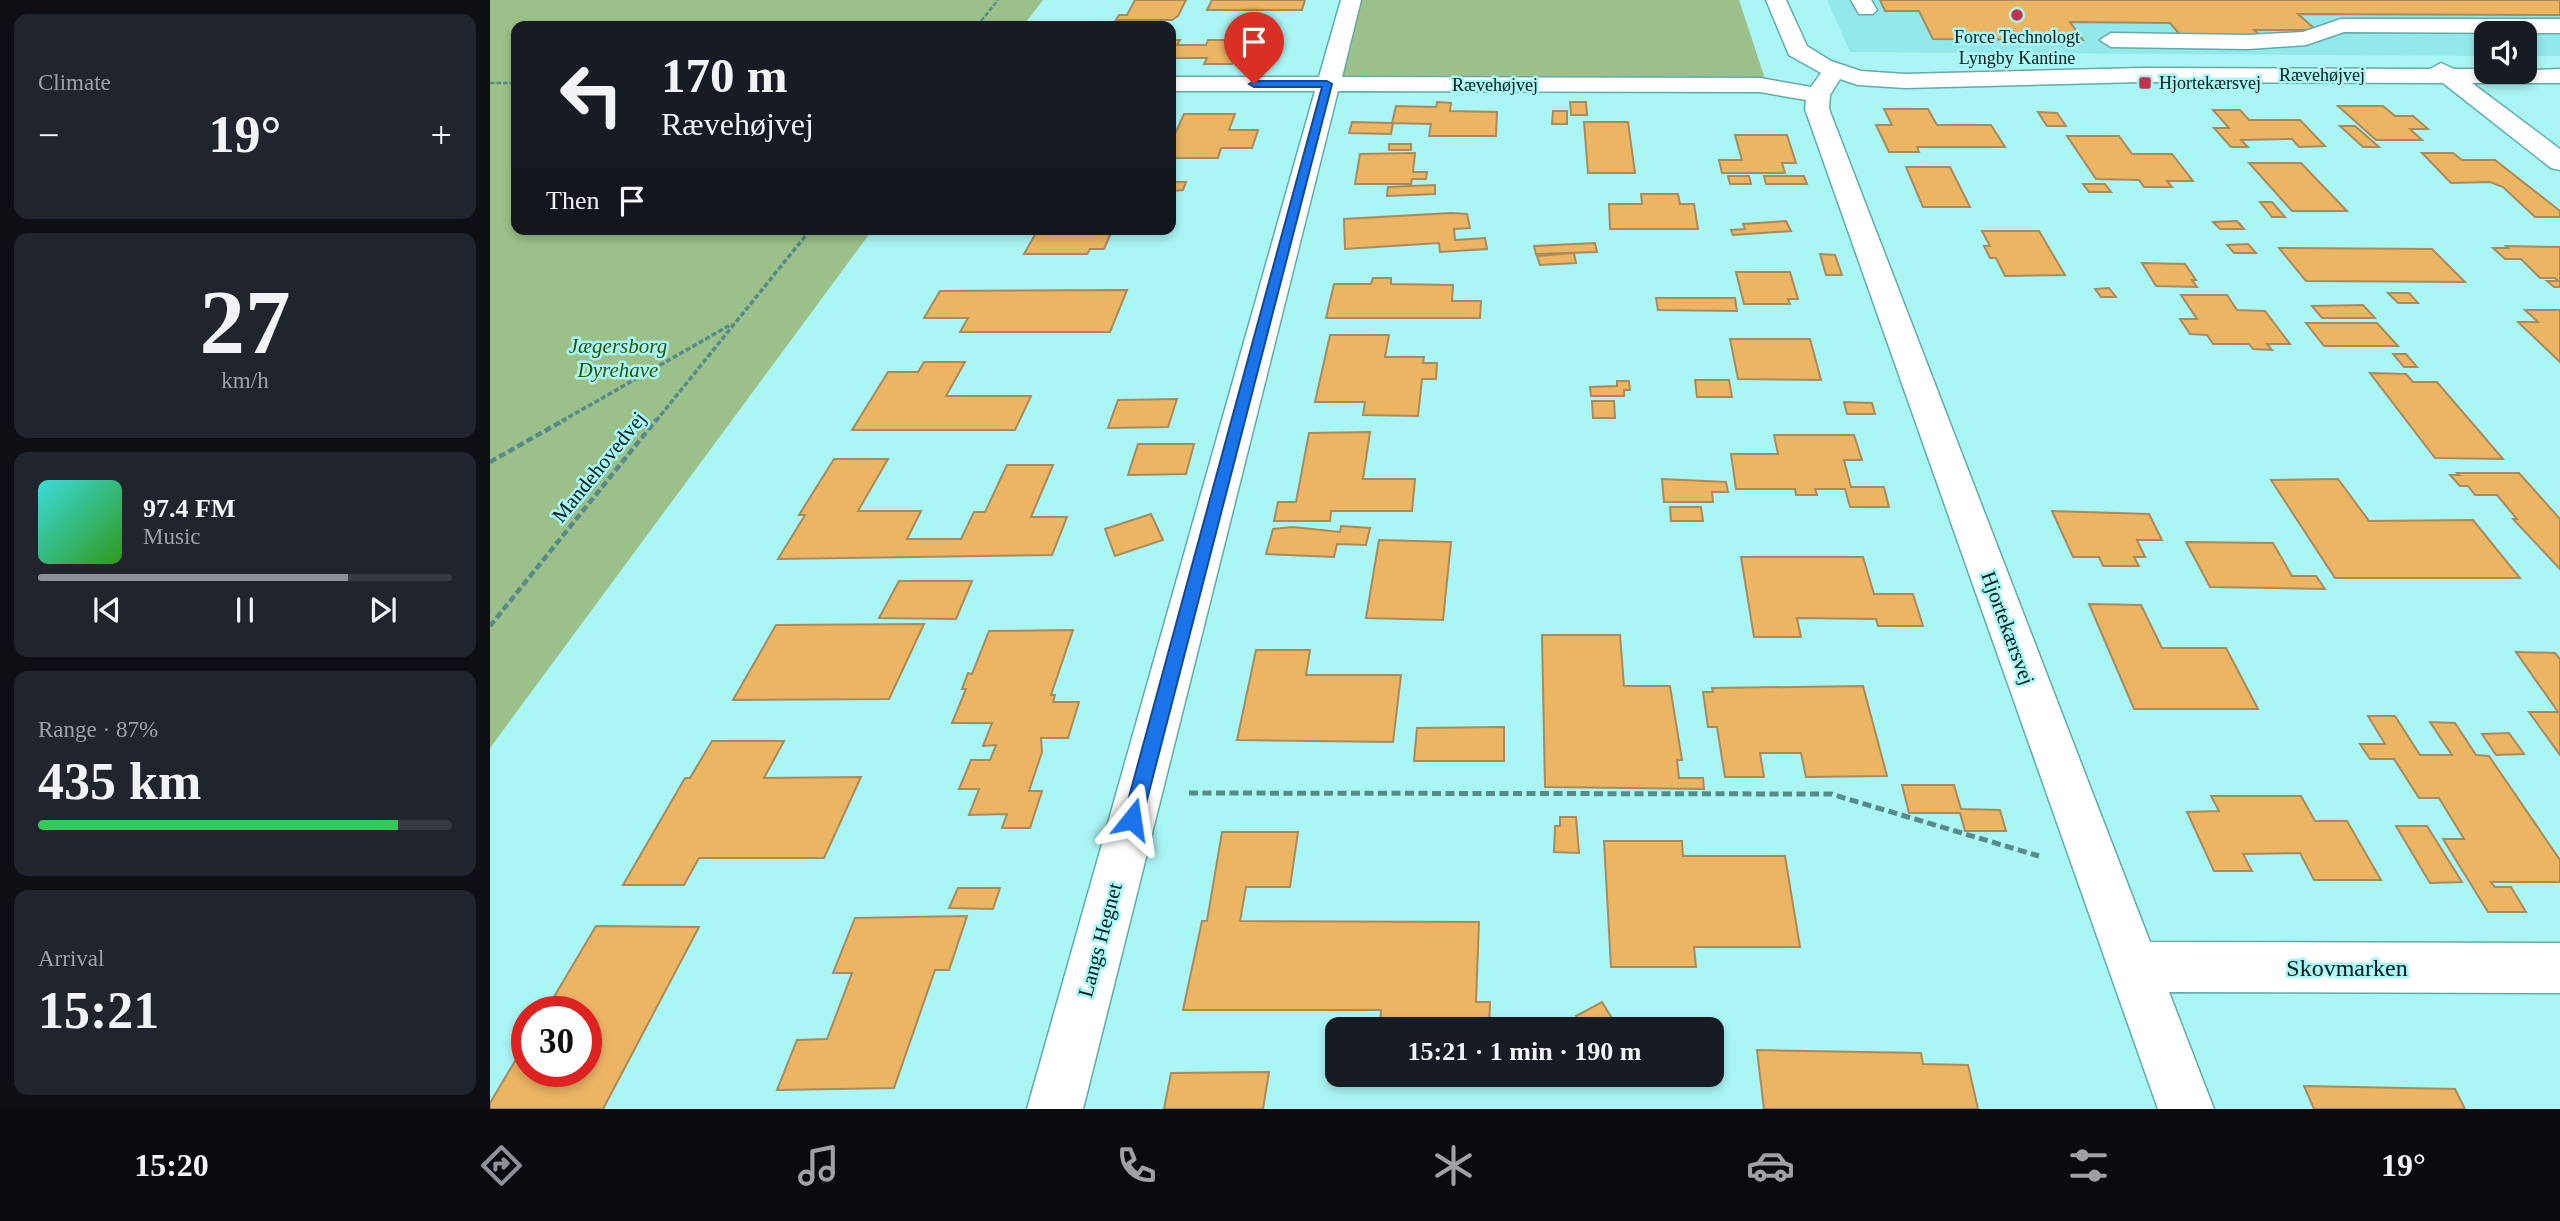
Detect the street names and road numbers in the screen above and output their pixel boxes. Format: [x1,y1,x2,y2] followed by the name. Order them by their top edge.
[2279,65,2365,85] street label: Rævehøjvej
[1452,75,1538,95] street label: Rævehøjvej
[547,407,651,527] street label: Mandehovedvej
[1976,568,2040,688] street label: Hjortekærsvej
[1073,880,1127,1000] street label: Langs Hegnet
[2286,955,2408,981] street label: Skovmarken

